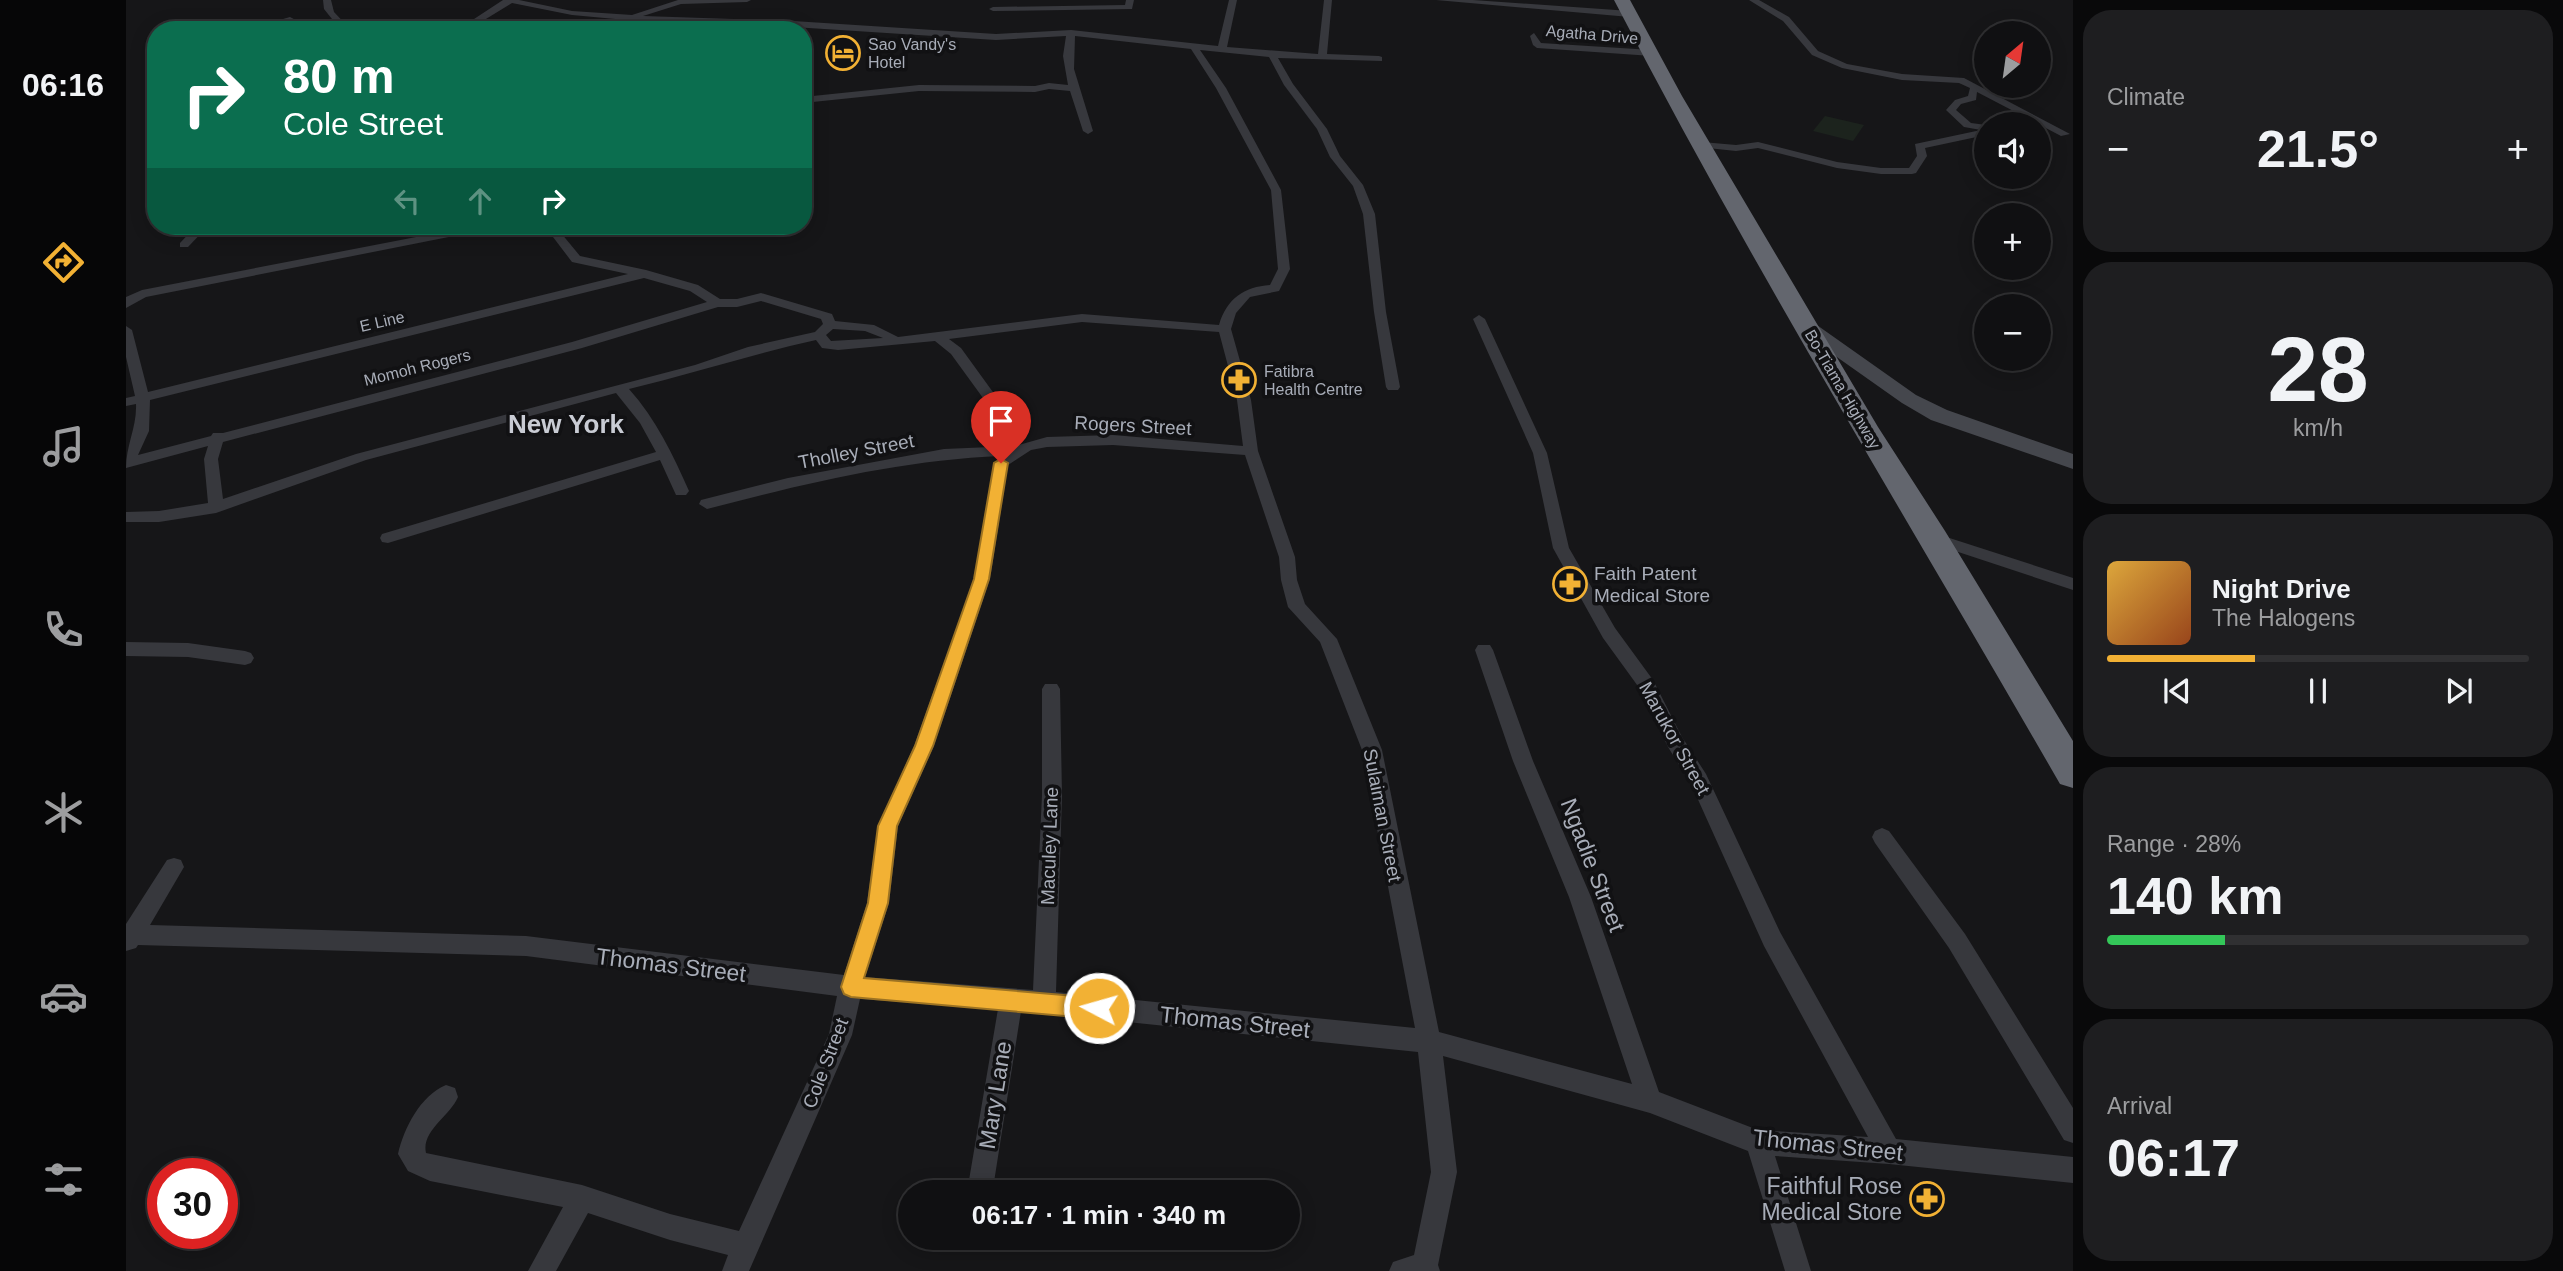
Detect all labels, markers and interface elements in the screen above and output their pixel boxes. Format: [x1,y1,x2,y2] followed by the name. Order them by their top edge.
[1974,21,2051,98] north arrow
[1974,21,2051,371] map controls
[1545,22,1639,47] street label: Agatha Drive
[824,34,862,72] hotel icon: Sao Vandy's Hotel
[868,36,956,71] place label: Sao Vandy's Hotel
[168,49,259,140] icon: right
[283,49,395,103] text: 80 m
[22,67,104,103] text: 06:16
[2107,84,2185,110] text: Climate
[283,106,443,142] text: Cole Street
[1974,112,2051,189] button: sound
[2257,120,2379,178] text: 21.5°
[2107,128,2129,170] text: −
[2507,128,2529,170] text: +
[388,182,426,220] icon: left
[461,182,499,220] icon: ahead
[534,182,572,220] icon: right
[1974,203,2051,280] button: +
[39,238,88,287] icon: directions
[1974,294,2051,371] button: −
[358,308,406,335] street label: E Line
[2267,319,2369,420] text: 28
[1802,327,1884,452] street label: Bo-Tiama Highway
[362,346,472,389] street label: Momoh Rogers
[1220,361,1258,399] pharmacy icon: Fatibra Health Centre
[1264,363,1363,398] place label: Fatibra Health Centre
[971,391,1031,463] pin
[982,402,1020,440] icon: arrive
[508,409,625,439] district label: New York
[1074,412,1193,439] street label: Rogers Street
[2293,415,2343,441] text: km/h
[39,422,88,471] icon: music
[797,430,916,473] street label: Tholley Street
[1594,563,1710,606] place label: Faith Patent Medical Store
[1551,565,1589,603] pharmacy icon: Faith Patent Medical Store
[2212,574,2351,604] text: Night Drive
[39,605,88,654] icon: phone
[2212,605,2355,631] text: The Halogens
[2158,672,2196,710] icon: previous
[2299,672,2337,710] icon: pause
[2440,672,2478,710] icon: next
[1635,678,1715,799] street label: Marukor Street
[1359,747,1406,884] street label: Sulaiman Street
[1037,787,1062,905] street label: Maculey Lane
[39,788,88,837] icon: climate
[1556,795,1631,936] street label: Ngadie Street
[2107,831,2241,857] text: Range · 28%
[2107,867,2283,925] text: 140 km
[595,943,748,987] street label: Thomas Street
[1062,971,1136,1045] position arrow
[39,972,88,1021] icon: car
[1159,1001,1312,1043] street label: Thomas Street
[799,1014,853,1111] street label: Cole Street
[974,1039,1016,1151] street label: Mary Lane
[2107,1093,2172,1119] text: Arrival
[1752,1124,1905,1166] street label: Thomas Street
[2107,1129,2240,1187] text: 06:17
[39,1155,88,1204] icon: filters
[147,1158,238,1249] speed limit sign: 30
[1761,1173,1902,1225] place label: Faithful Rose Medical Store
[1908,1180,1946,1218] pharmacy icon: Faithful Rose Medical Store
[972,1200,1226,1230] text: 06:17 · 1 min · 340 m

